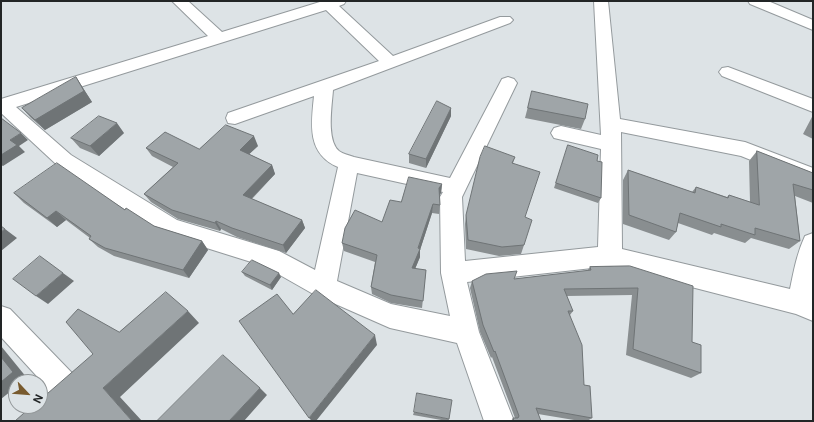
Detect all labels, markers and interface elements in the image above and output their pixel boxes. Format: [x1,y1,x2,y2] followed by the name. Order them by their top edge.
[8,374,48,414] north arrow
[30,392,46,406] text: N

